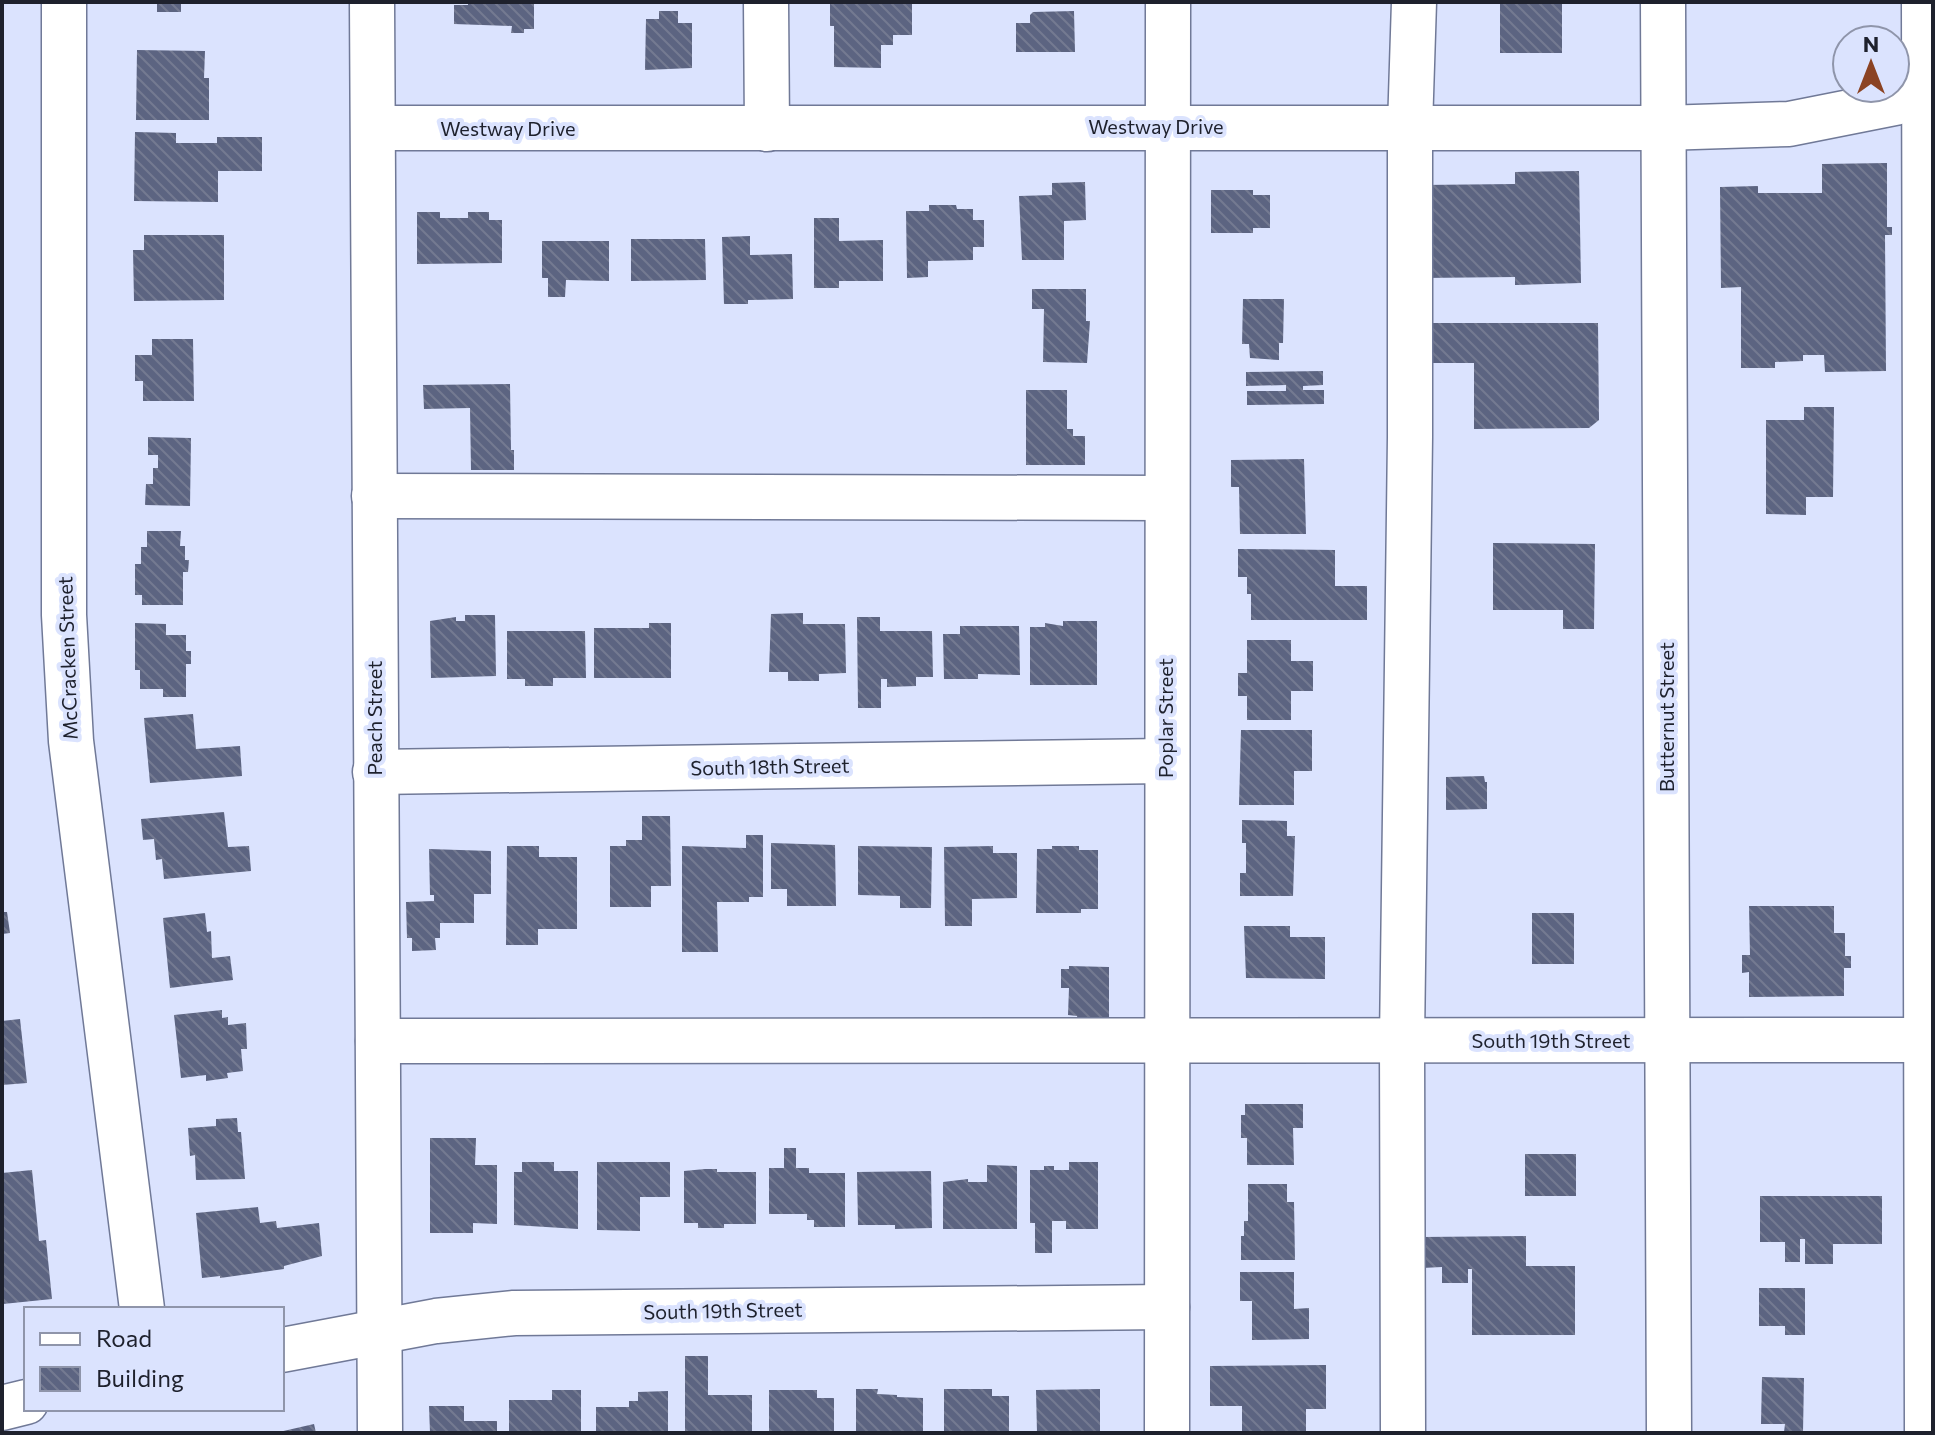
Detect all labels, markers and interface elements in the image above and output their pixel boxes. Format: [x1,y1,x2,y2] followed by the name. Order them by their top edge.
[1831,24,1911,104] north arrow
[1863,30,1879,57] text: N
[1088,114,1224,138] street label: Westway Drive
[440,116,576,140] street label: Westway Drive
[52,576,82,740] street label: McCracken Street
[1654,642,1678,792] street label: Butternut Street
[1153,658,1177,778] street label: Poplar Street
[362,661,386,775] street label: Peach Street
[690,753,850,779] street label: South 18th Street
[1471,1028,1631,1052] street label: South 19th Street
[643,1297,803,1323] street label: South 19th Street
[24,1307,284,1411] legend
[96,1323,152,1352] text: Road
[96,1363,184,1392] text: Building

